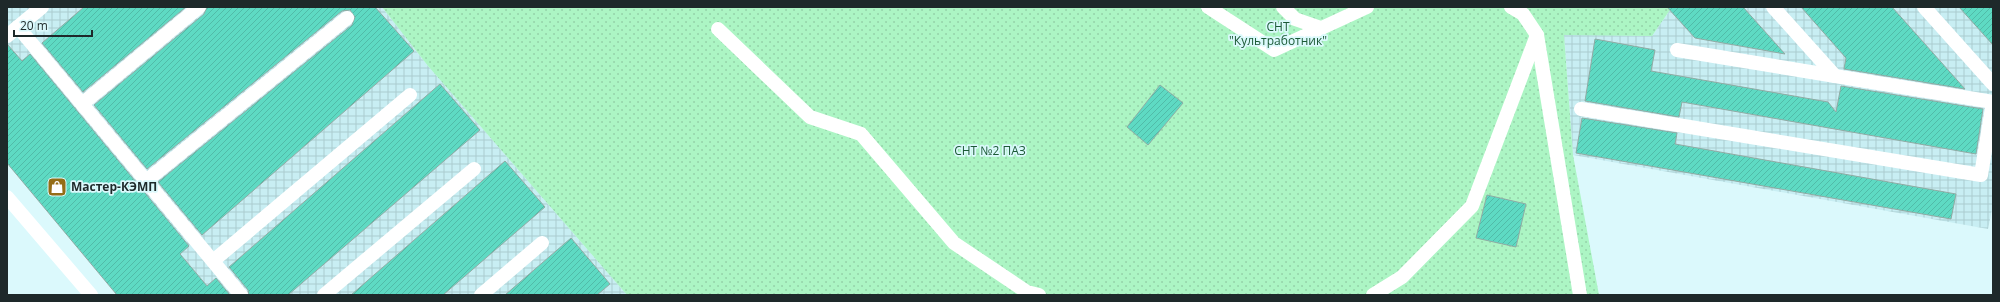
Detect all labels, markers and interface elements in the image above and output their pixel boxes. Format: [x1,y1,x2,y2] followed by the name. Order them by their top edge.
[14,12,92,38] scale bar
[20,17,48,34] text: 20 m
[1229,18,1327,49] park label: СНТ "Культработник"
[954,142,1026,159] park label: СНТ №2 ПАЗ
[46,176,68,198] shop icon: Мастер-КЭМП
[71,178,157,195] place label: Мастер-КЭМП

